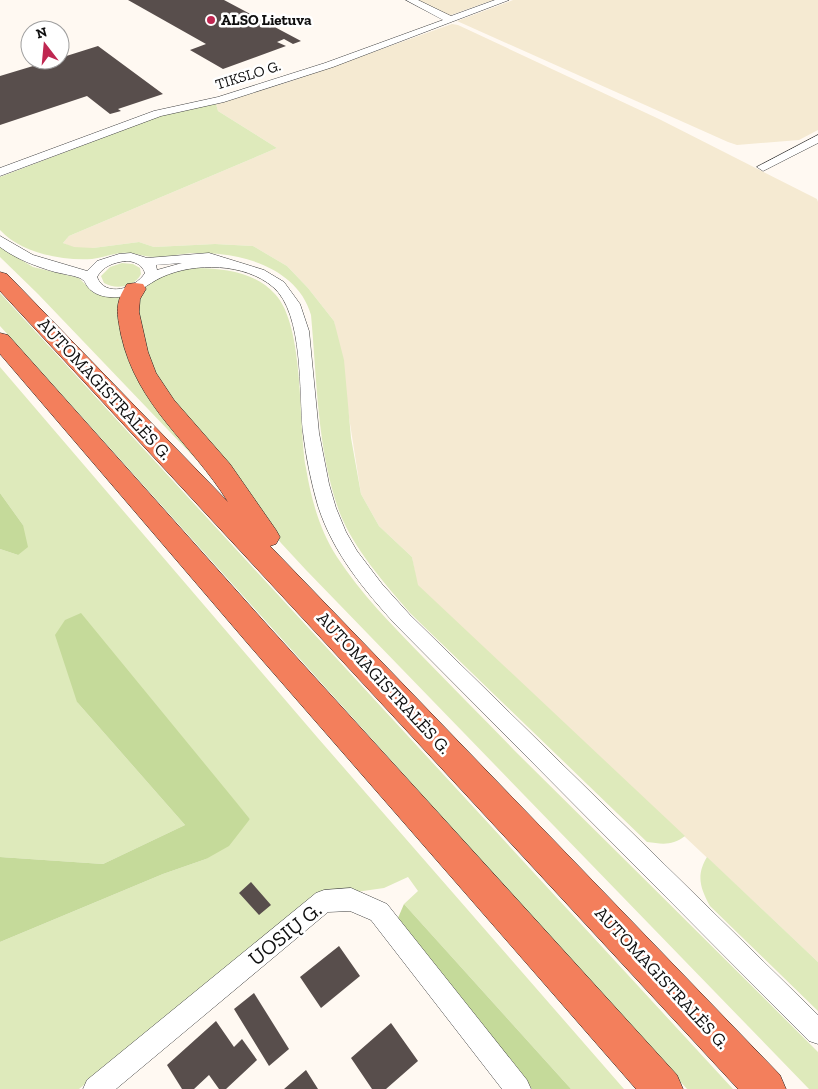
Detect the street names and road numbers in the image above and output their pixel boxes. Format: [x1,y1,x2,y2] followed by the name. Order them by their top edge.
[213,57,283,93] street label: TIKSLO G.
[33,313,177,465] street label: AUTOMAGISTRALĖS G.
[312,607,456,759] street label: AUTOMAGISTRALĖS G.
[243,897,326,971] street label: UOSIŲ G.
[590,902,734,1054] street label: AUTOMAGISTRALĖS G.

